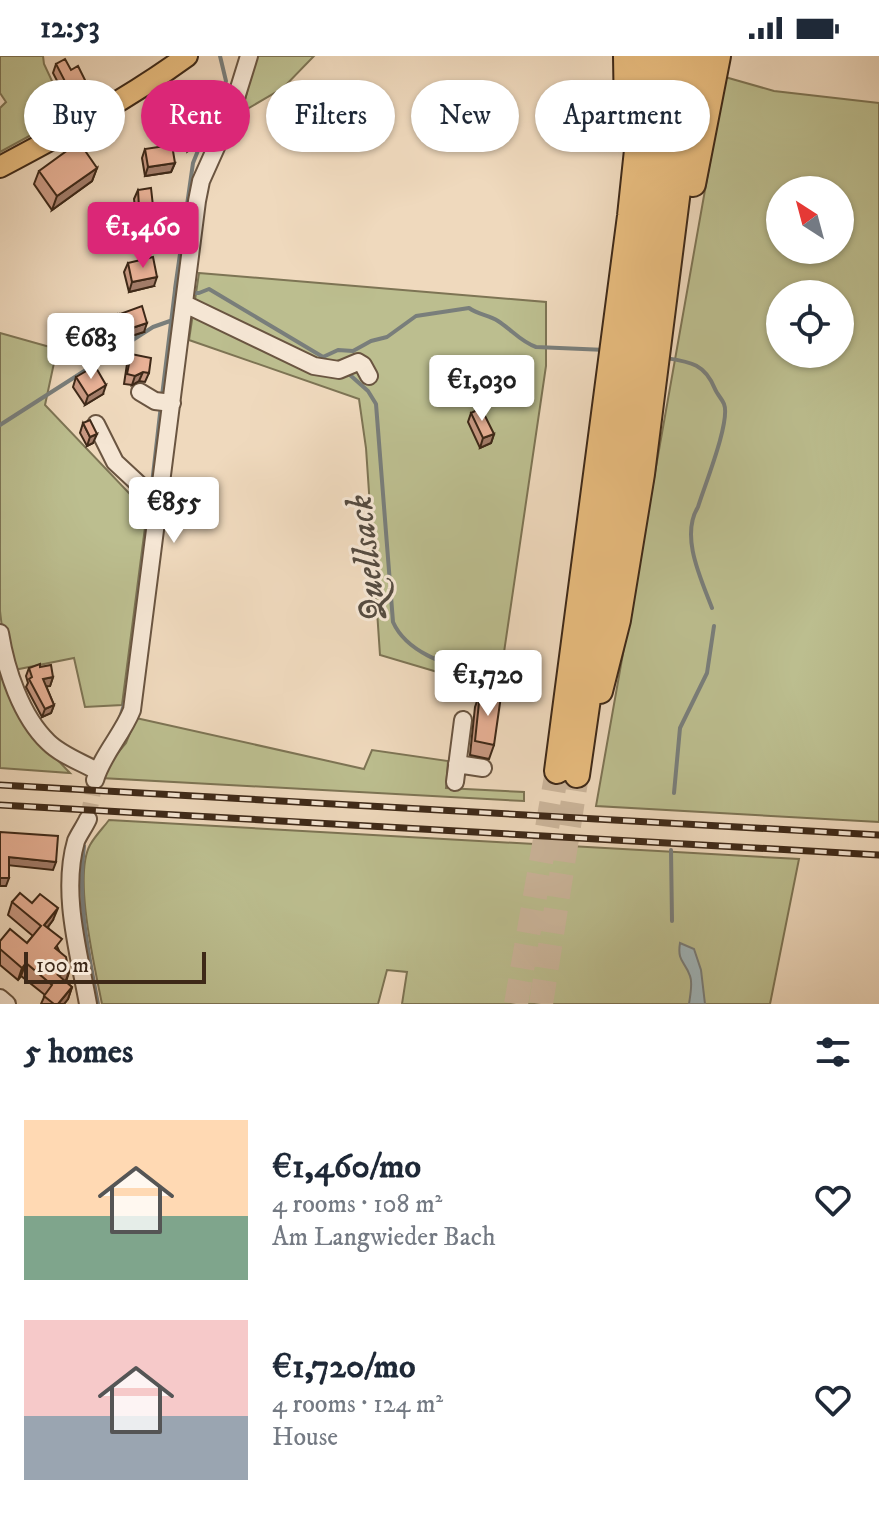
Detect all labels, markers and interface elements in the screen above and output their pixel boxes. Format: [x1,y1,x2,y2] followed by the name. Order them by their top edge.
[40,10,100,47] text: 12:53
[24,80,125,152] chip: Buy
[141,80,250,152] chip: Rent
[266,80,395,152] chip: Filters
[411,80,519,152] chip: New
[535,80,710,152] chip: Apartment
[766,176,854,264] north arrow
[766,176,854,368] map controls
[78,202,208,270] pin: €1,460
[106,211,180,244] text: €1,460
[766,280,854,368] button: locate
[44,313,138,381] pin: €683
[65,322,117,355] text: €683
[417,355,547,423] pin: €1,030
[447,364,517,397] text: €1,030
[127,477,221,545] pin: €855
[147,486,201,519] text: €855
[337,492,398,625] water label: Quellsack
[423,650,553,718] pin: €1,720
[453,659,523,692] text: €1,720
[24,948,206,984] scale bar
[36,952,89,979] text: 100 m
[811,1030,855,1074] icon: filters
[24,1031,133,1073] text: 5 homes
[272,1146,421,1188] text: €1,460/mo
[88,1152,184,1248] icon: home
[811,1178,855,1222] icon: heart
[272,1188,442,1221] text: 4 rooms · 108 m²
[272,1221,496,1254] text: Am Langwieder Bach
[272,1346,416,1388] text: €1,720/mo
[88,1352,184,1448] icon: home
[811,1378,855,1422] icon: heart
[272,1388,443,1421] text: 4 rooms · 124 m²
[272,1421,338,1454] text: House

